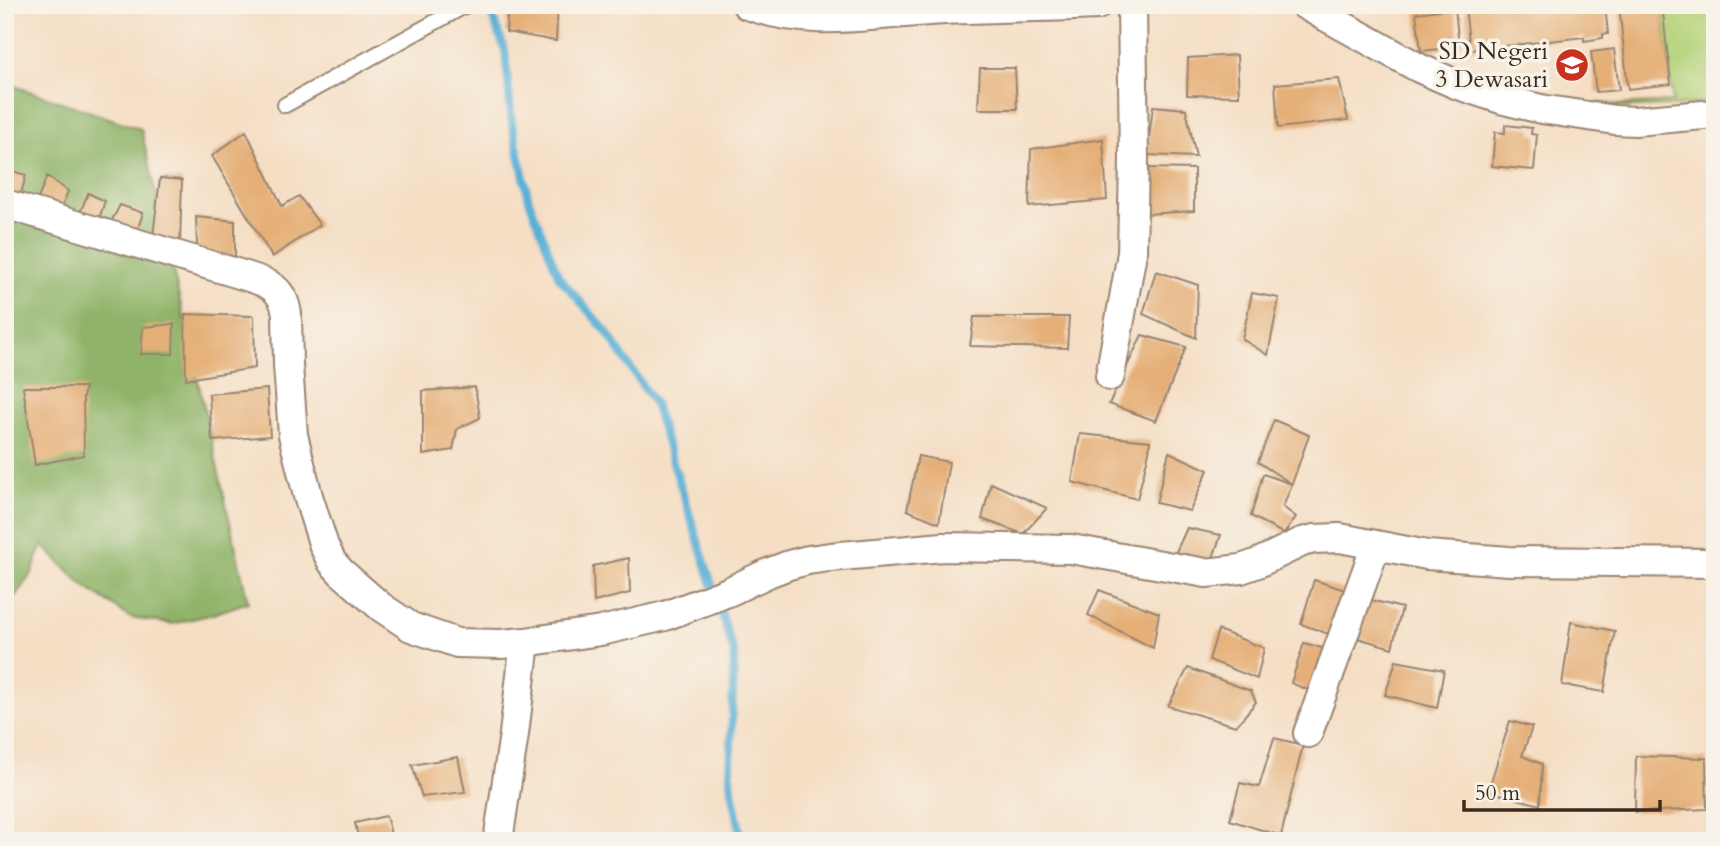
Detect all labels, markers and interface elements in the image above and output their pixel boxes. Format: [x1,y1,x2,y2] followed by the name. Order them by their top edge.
[1435,35,1548,96] place label: SD Negeri 3 Dewasari
[1553,46,1591,84] school or university icon: SD Negeri 3 Dewasari
[1464,769,1660,813] scale bar
[1475,779,1520,808] text: 50 m

